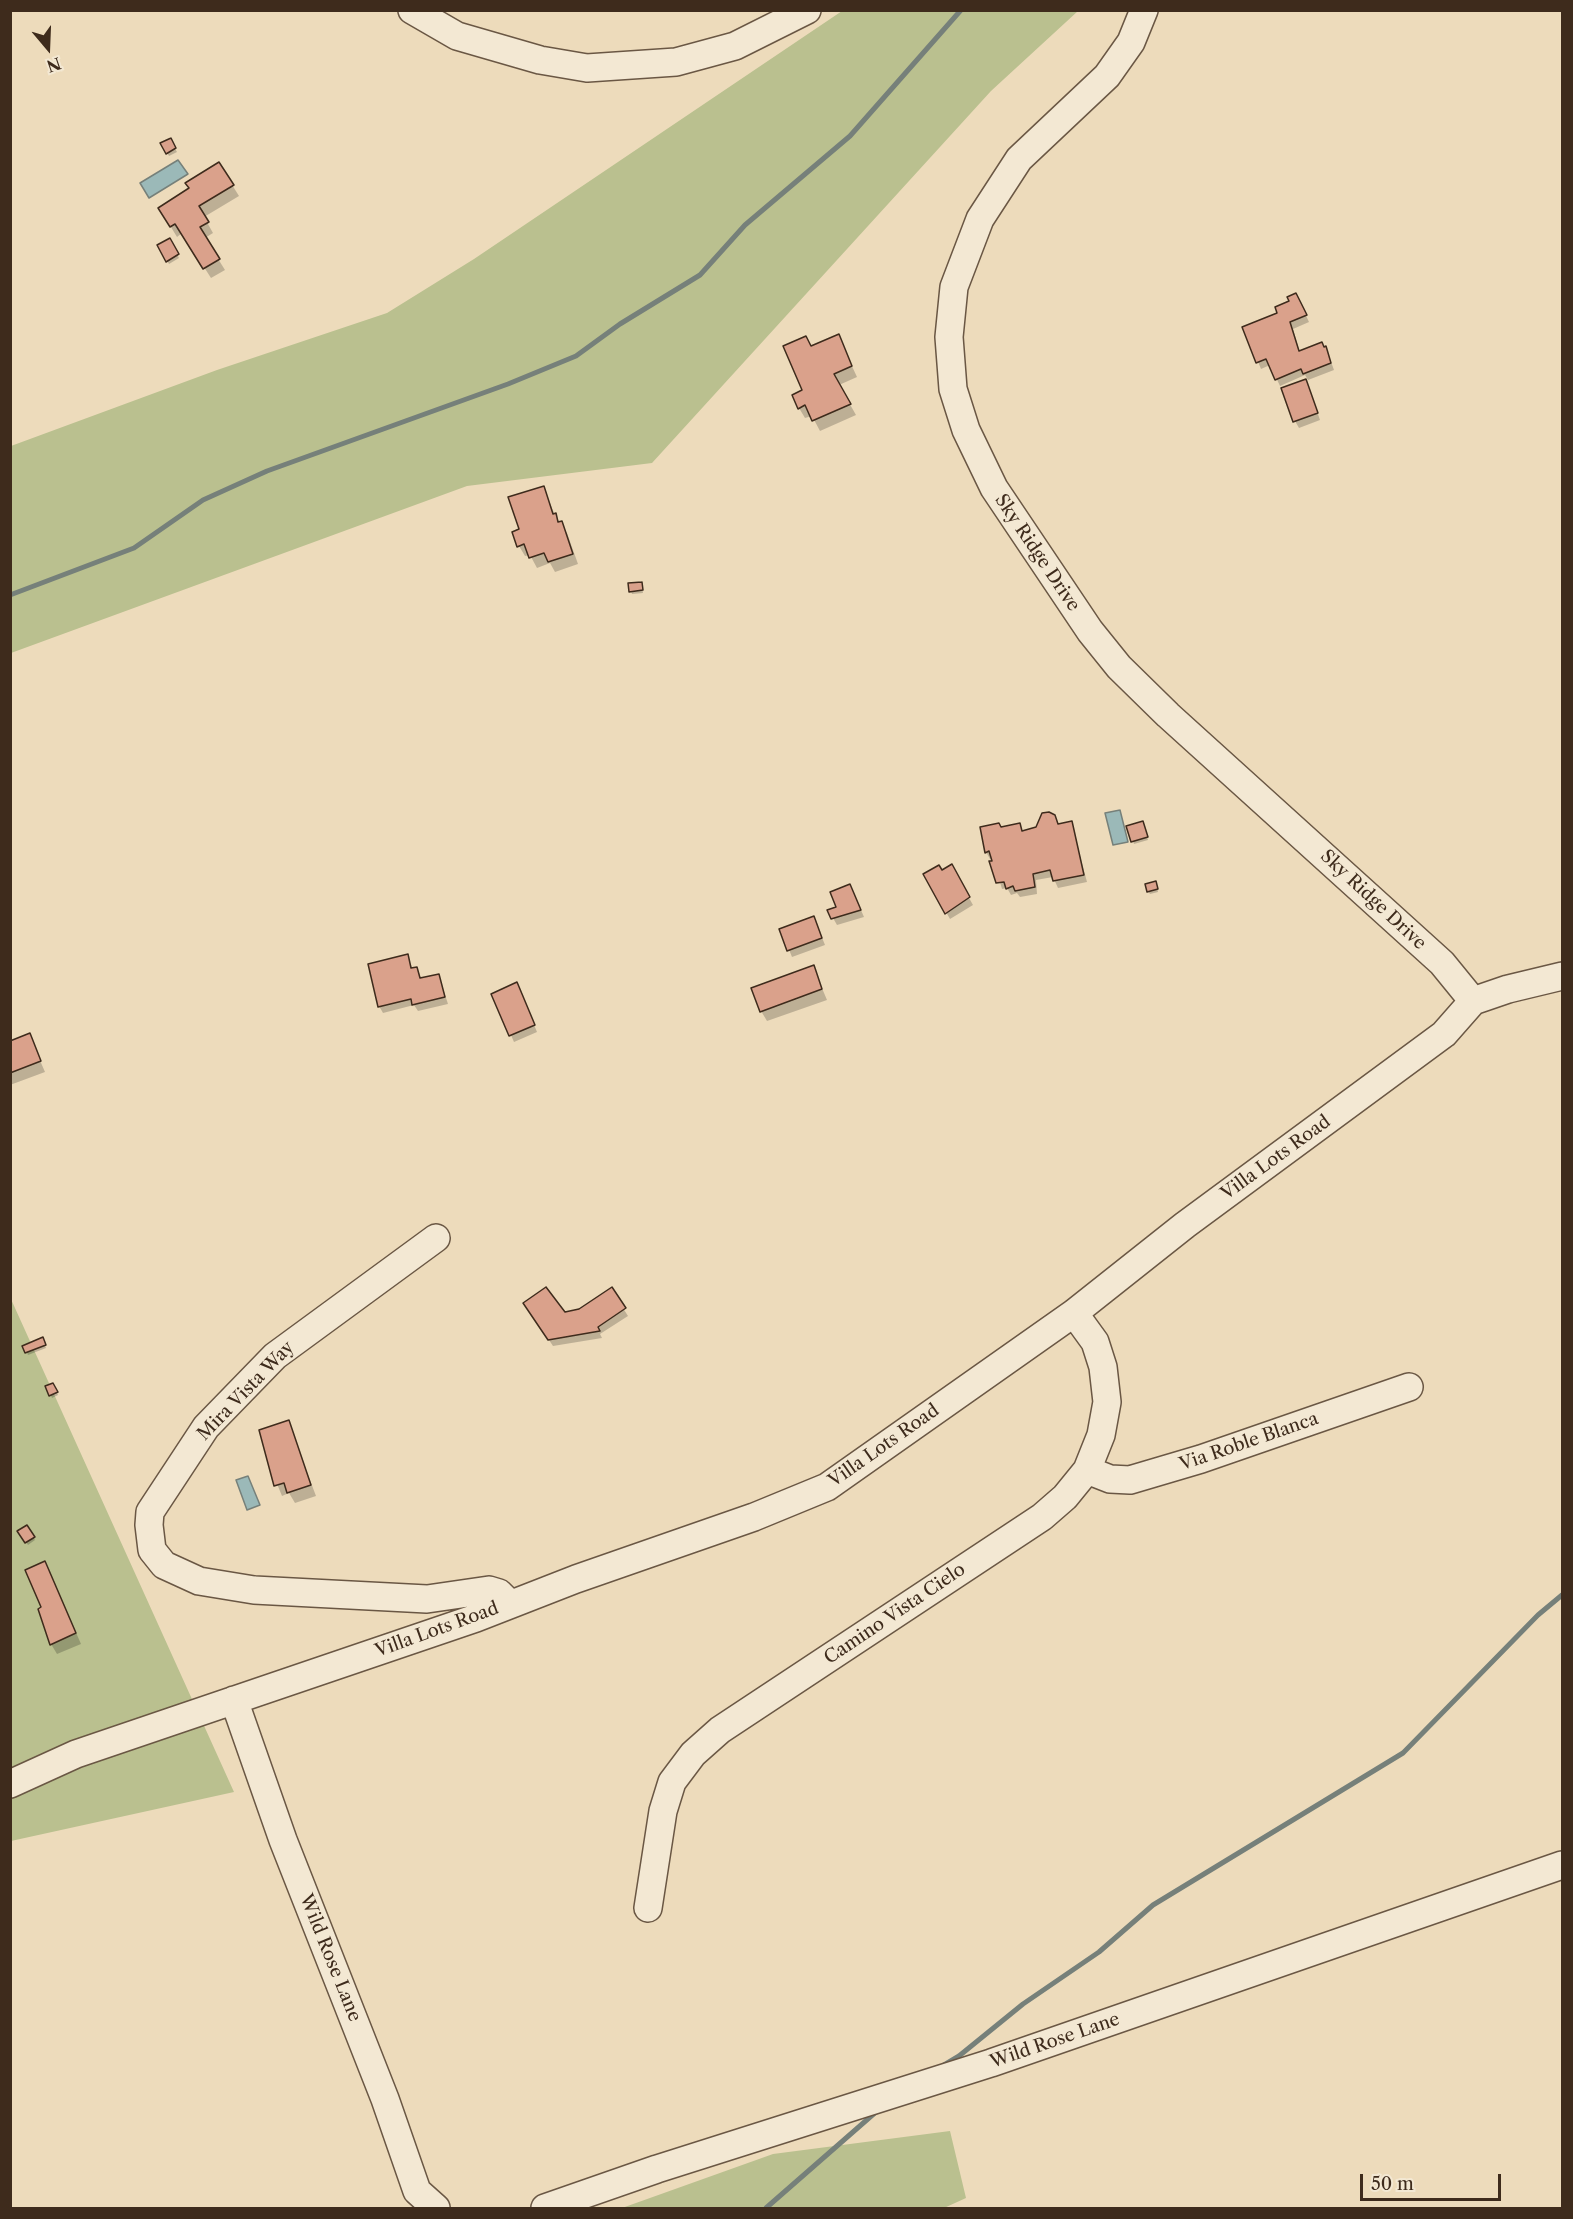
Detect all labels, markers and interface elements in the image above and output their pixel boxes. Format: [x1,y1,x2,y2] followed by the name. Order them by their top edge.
[18,18,78,78] north arrow
[44,53,64,77] text: N
[990,490,1084,616] street label: Sky Ridge Drive
[1316,846,1430,954] street label: Sky Ridge Drive
[1217,1111,1335,1205] street label: Villa Lots Road
[193,1337,299,1445] street label: Mira Vista Way
[825,1400,943,1492] street label: Villa Lots Road
[1177,1408,1321,1476] street label: Via Roble Blanca
[820,1559,970,1669] street label: Camino Vista Cielo
[372,1598,502,1662] street label: Villa Lots Road
[295,1891,365,2025] street label: Wild Rose Lane
[987,2009,1123,2073] street label: Wild Rose Lane
[1363,2162,1504,2200] scale bar
[1371,2173,1414,2195] text: 50 m

